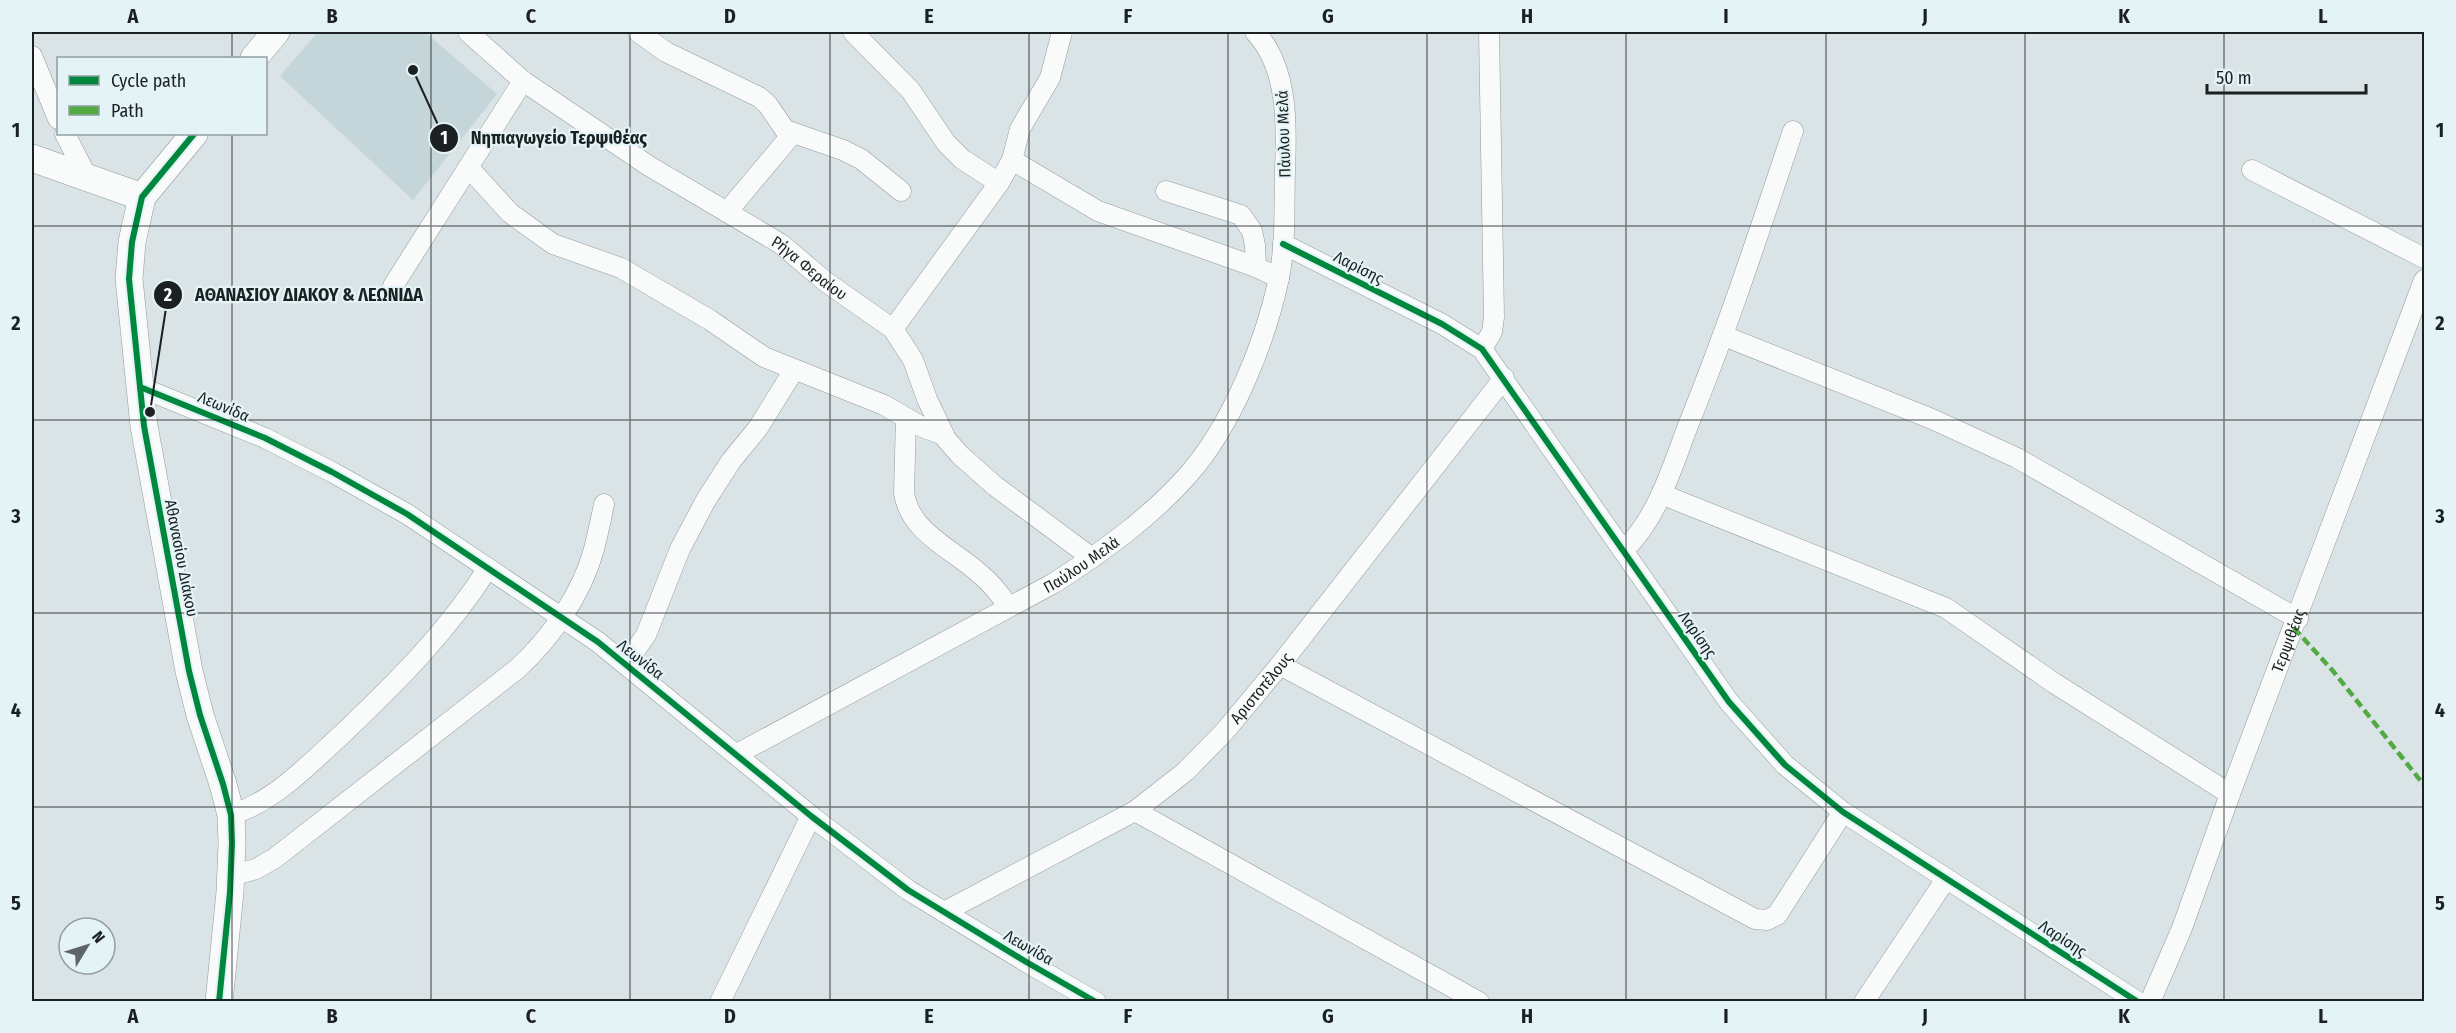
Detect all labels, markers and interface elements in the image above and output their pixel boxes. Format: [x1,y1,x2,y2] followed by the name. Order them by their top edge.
[127,4,140,28] text: A
[326,4,338,28] text: B
[526,4,537,28] text: C
[724,4,736,28] text: D
[924,4,934,28] text: E
[1124,4,1133,28] text: F
[1322,4,1334,28] text: G
[1521,4,1533,28] text: H
[1723,4,1729,28] text: I
[1921,4,1928,28] text: J
[2118,4,2130,28] text: K
[2318,4,2328,28] text: L
[57,57,267,135] legend
[2207,57,2366,95] scale bar
[2216,67,2252,89] text: 50 m
[111,70,186,92] text: Cycle path
[1272,90,1295,178] street label: Πάυλου Μελά
[111,100,144,122] text: Path
[12,118,20,142] text: 1
[2436,118,2444,142] text: 1
[429,120,659,156] callout: Νηπιαγωγείο Τερψιθέας
[440,127,448,149] text: 1
[471,127,647,149] text: Νηπιαγωγείο Τερψιθέας
[768,232,851,304] street label: Ρήγα Φεραίου
[1331,247,1387,288] street label: Λαρίσης
[153,277,435,313] callout: ΑΘΑΝΑΣΙΟΥ ΔΙΑΚΟΥ & ΛΕΩΝΙΔΑ
[163,284,172,306] text: 2
[194,284,423,306] text: ΑΘΑΝΑΣΙΟΥ ΔΙΑΚΟΥ & ΛΕΩΝΙΔΑ
[10,311,21,335] text: 2
[2434,311,2445,335] text: 2
[195,387,252,426] street label: Λεωνίδα
[161,498,202,618] street label: Αθανασίου Διάκου
[10,504,21,528] text: 3
[2434,504,2445,528] text: 3
[1040,532,1123,597] street label: Παύλου Μελά
[2268,606,2309,675] street label: Τερψιθέας
[1675,607,1721,662] street label: Λαρίσης
[614,635,668,683] street label: Λεωνίδα
[1226,648,1297,728] street label: Αριστοτέλους
[11,698,21,722] text: 4
[2435,698,2445,722] text: 4
[11,891,21,915] text: 5
[2435,891,2445,915] text: 5
[57,916,117,976] north arrow
[2035,916,2090,961] street label: Λαρίσης
[1001,926,1057,969] street label: Λεωνίδα
[88,927,109,947] text: N
[127,1004,140,1028] text: A
[326,1004,338,1028] text: B
[526,1004,537,1028] text: C
[724,1004,736,1028] text: D
[924,1004,934,1028] text: E
[1124,1004,1133,1028] text: F
[1322,1004,1334,1028] text: G
[1521,1004,1533,1028] text: H
[1723,1004,1729,1028] text: I
[1921,1004,1928,1028] text: J
[2118,1004,2130,1028] text: K
[2318,1004,2328,1028] text: L

